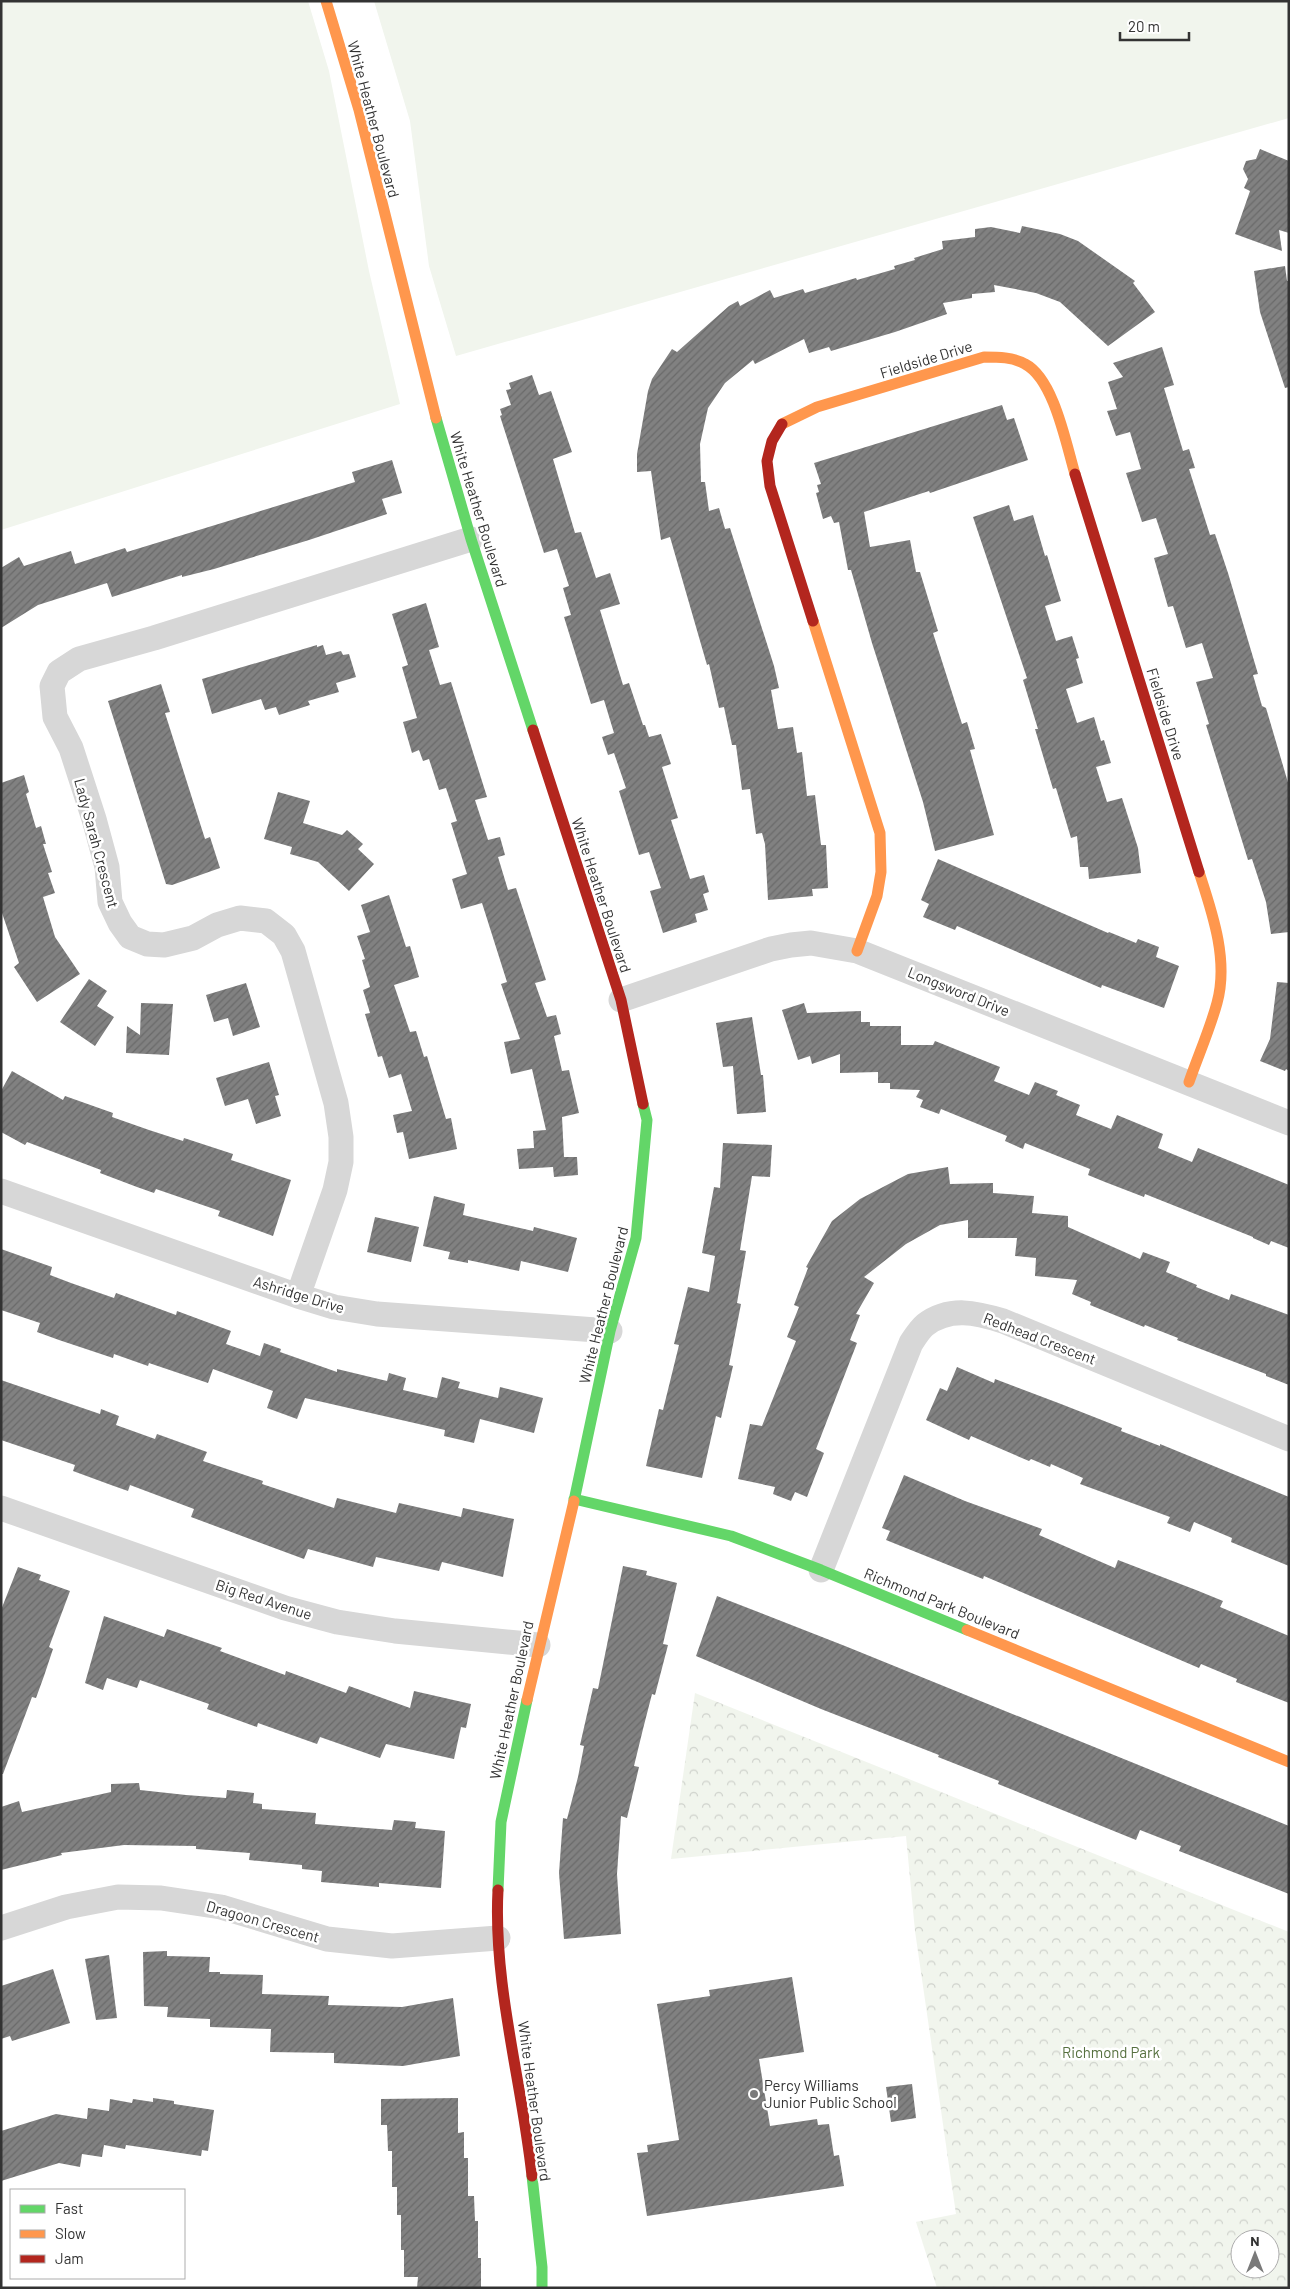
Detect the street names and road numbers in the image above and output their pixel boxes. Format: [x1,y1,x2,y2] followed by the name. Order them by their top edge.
[344,39,404,199] street label: White Heather Boulevard
[878,336,974,382] street label: Fieldside Drive
[447,429,511,589] street label: White Heather Boulevard
[1143,666,1189,762] street label: Fieldside Drive
[71,776,123,910] street label: Lady Sarah Crescent
[568,815,636,975] street label: White Heather Boulevard
[905,962,1013,1020] street label: Longsword Drive
[575,1224,631,1386] street label: White Heather Boulevard
[251,1272,347,1316] street label: Ashridge Drive
[981,1308,1099,1368] street label: Redhead Crescent
[862,1564,1022,1642] street label: Richmond Park Boulevard
[214,1575,314,1623] street label: Big Red Avenue
[485,1619,537,1781] street label: White Heather Boulevard
[204,1896,322,1946] street label: Dragoon Crescent
[515,2020,555,2182] street label: White Heather Boulevard

